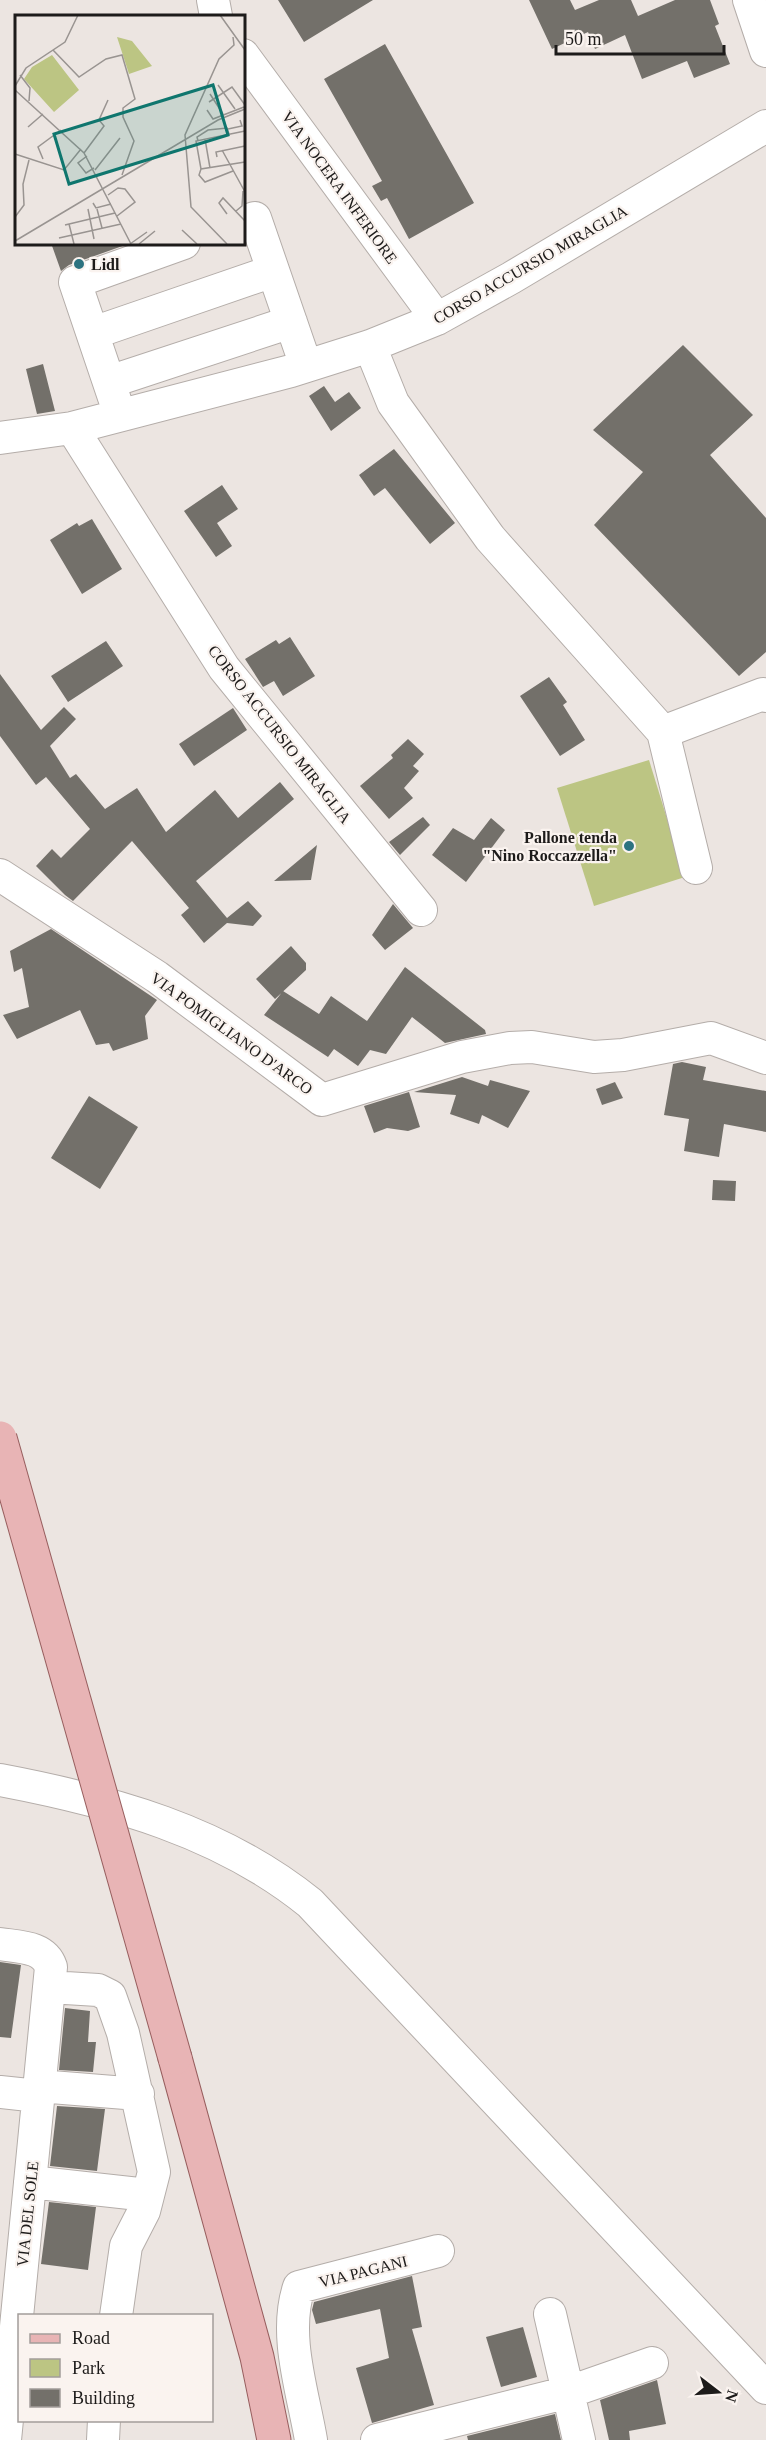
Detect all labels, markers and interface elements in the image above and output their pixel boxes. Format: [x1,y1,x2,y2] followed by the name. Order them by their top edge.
[15,15,244,244] inset map
[556,18,724,56] scale bar
[565,29,602,49] text: 50 m
[279,108,401,267] street label: VIA NOCERA INFERIORE
[430,202,631,327] street label: CORSO ACCURSIO MIRAGLIA
[91,256,120,273] place label: Lidl
[72,257,86,271] marker: Lidl
[205,642,355,827] street label: CORSO ACCURSIO MIRAGLIA
[482,829,617,864] place label: Pallone tenda "Nino Roccazzella"
[622,839,636,853] marker: Pallone tenda "Nino Roccazzella"
[148,969,316,1098] street label: VIA POMIGLIANO D'ARCO
[14,2160,41,2268] street label: VIA DEL SOLE
[317,2252,409,2291] street label: VIA PAGANI
[18,2314,213,2422] legend
[72,2328,110,2348] text: Road
[72,2358,105,2378] text: Park
[688,2362,748,2422] north arrow
[72,2388,135,2408] text: Building
[722,2388,742,2405] text: N

